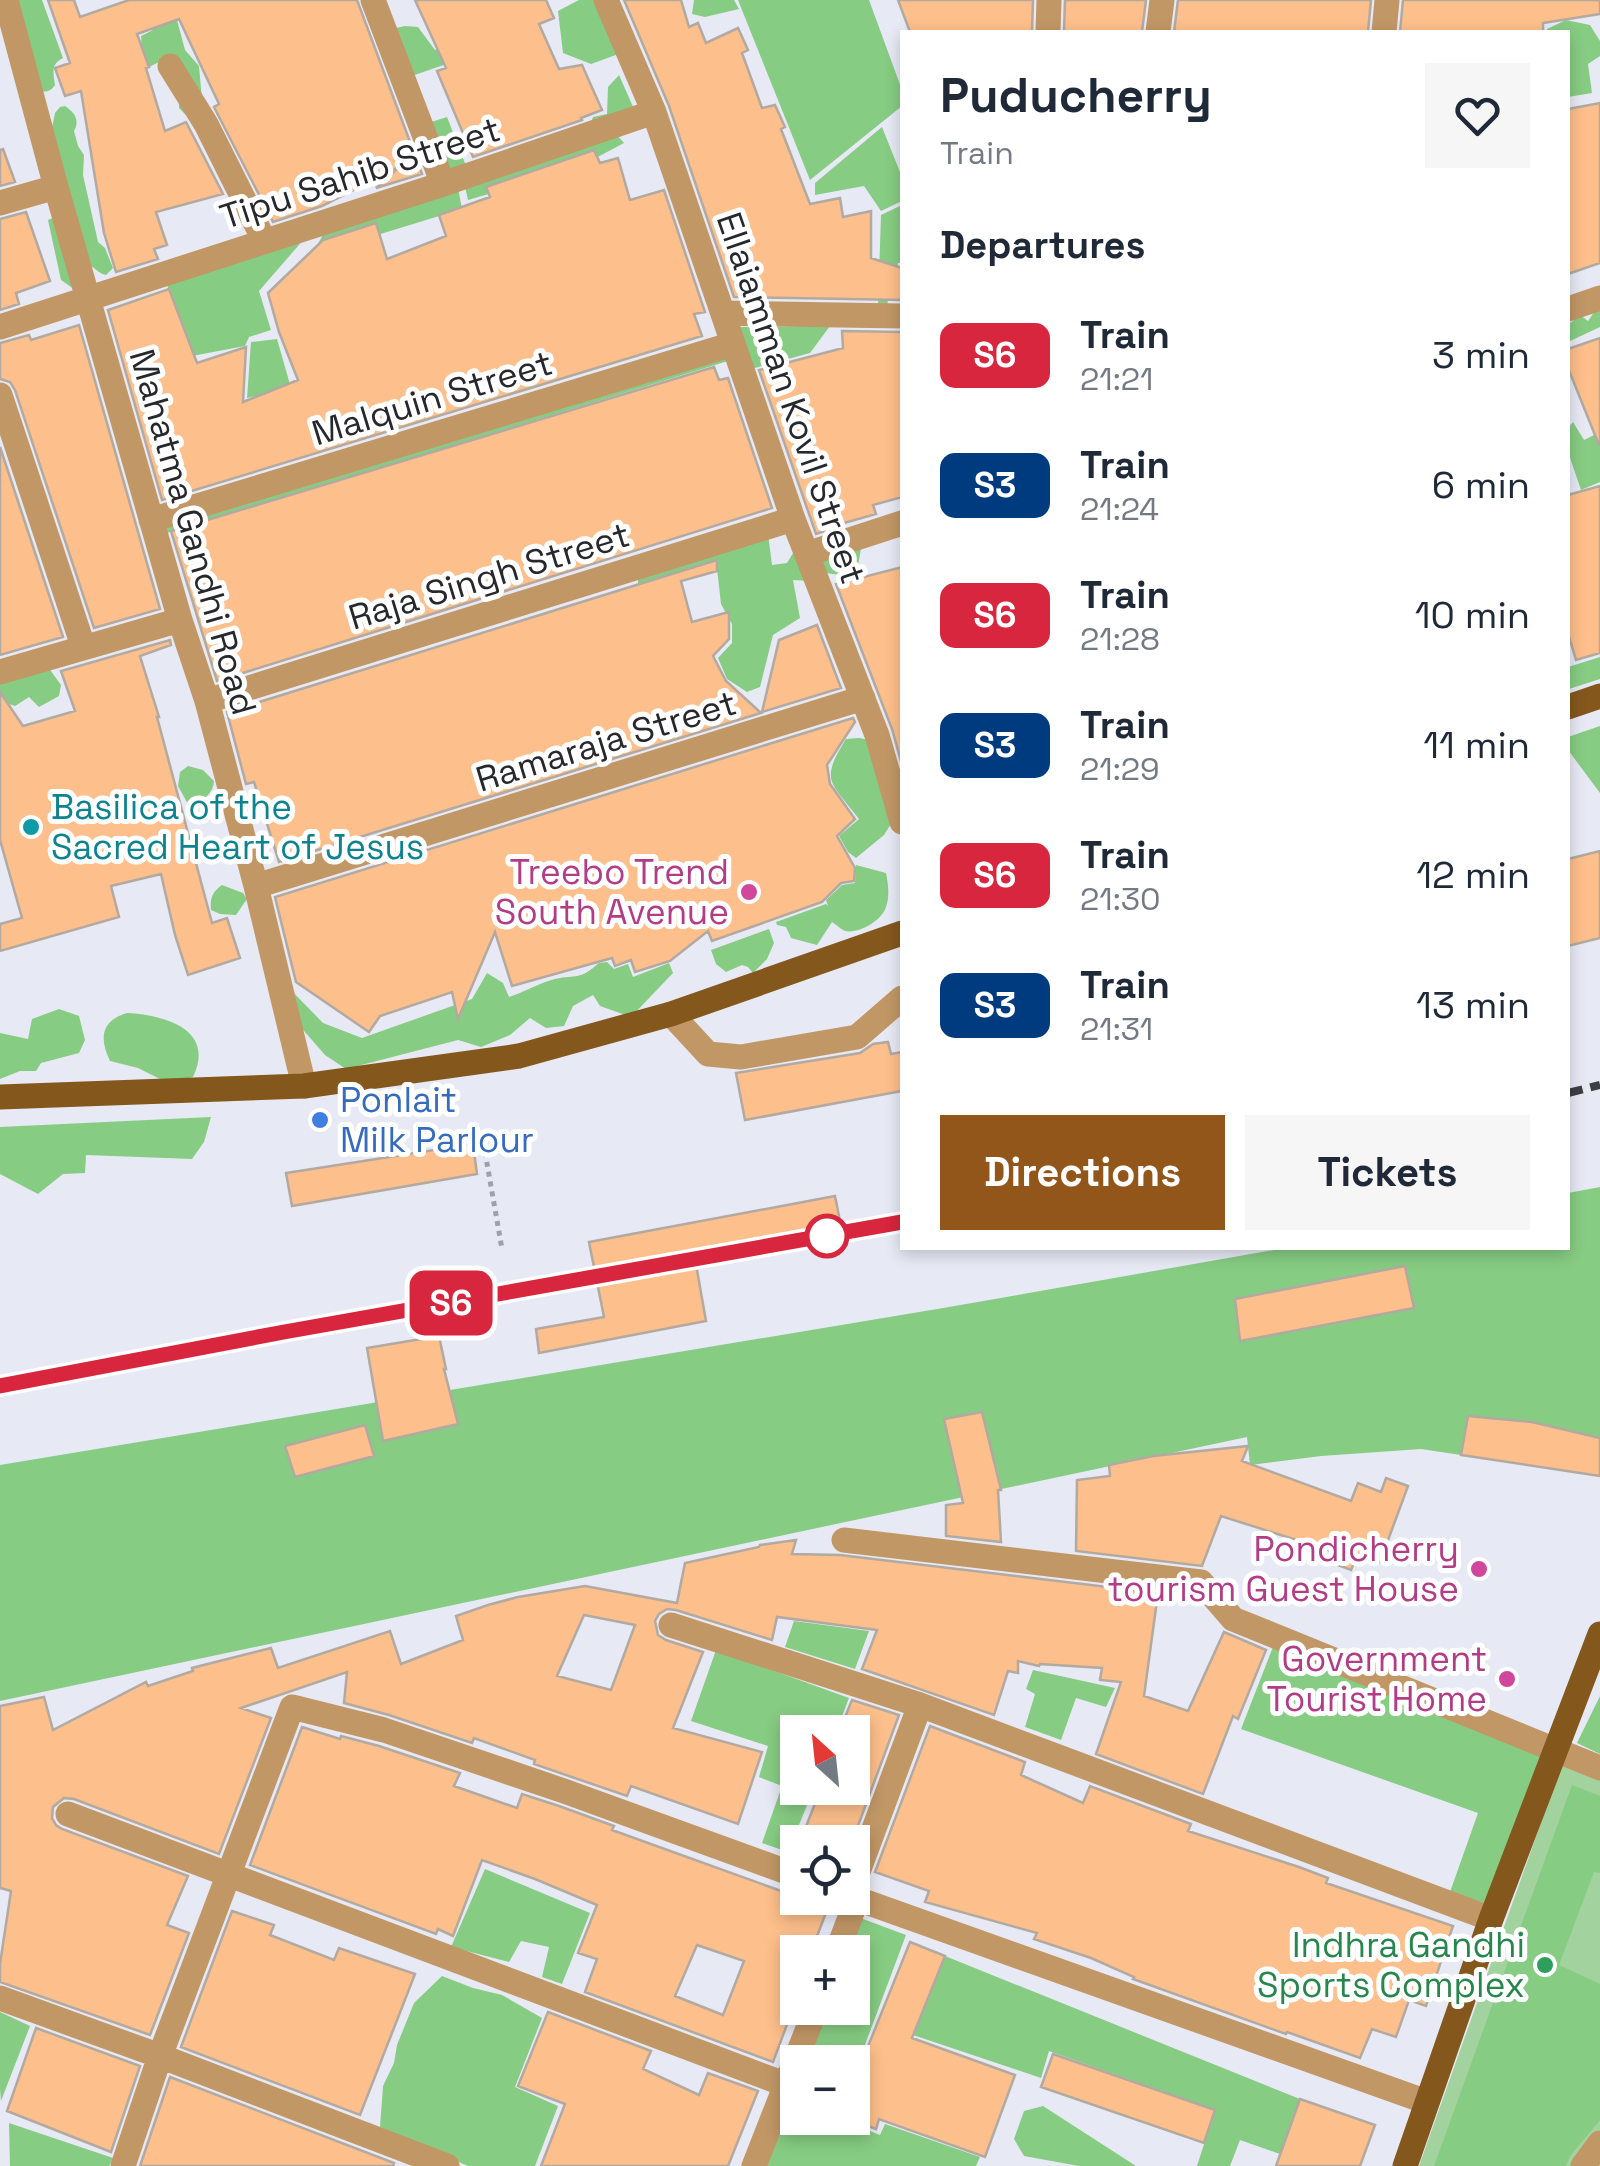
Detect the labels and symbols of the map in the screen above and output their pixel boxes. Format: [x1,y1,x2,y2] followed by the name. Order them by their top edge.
[214,107,506,239] street label: Tipu Sahib Street
[707,206,875,590] street label: Ellaiamman Kovil Street
[307,341,557,455] street label: Malquin Street
[120,344,266,720] street label: Mahatma Gandhi Road
[343,512,635,640] street label: Raja Singh Street
[471,681,741,801] street label: Ramaraja Street
[51,785,424,869] place label: Basilica of the Sacred Heart of Jesus
[20,816,42,838] marker: Basilica of the Sacred Heart of Jesus
[495,850,729,934] place label: Treebo Trend South Avenue
[738,881,760,903] marker: Treebo Trend South Avenue
[340,1078,534,1162] place label: Ponlait Milk Parlour
[309,1109,331,1131] marker: Ponlait Milk Parlour
[806,1215,848,1257] unlabelled marker
[406,1270,496,1336] line badge: S6
[1108,1527,1459,1611] place label: Pondicherry tourism Guest House
[1468,1558,1490,1580] marker: Pondicherry tourism Guest House
[1267,1637,1487,1721] place label: Government Tourist Home
[1496,1668,1518,1690] marker: Government Tourist Home
[780,1715,870,1805] north arrow
[1257,1923,1525,2007] place label: Indhra Gandhi Sports Complex
[1534,1954,1556,1976] marker: Indhra Gandhi Sports Complex

